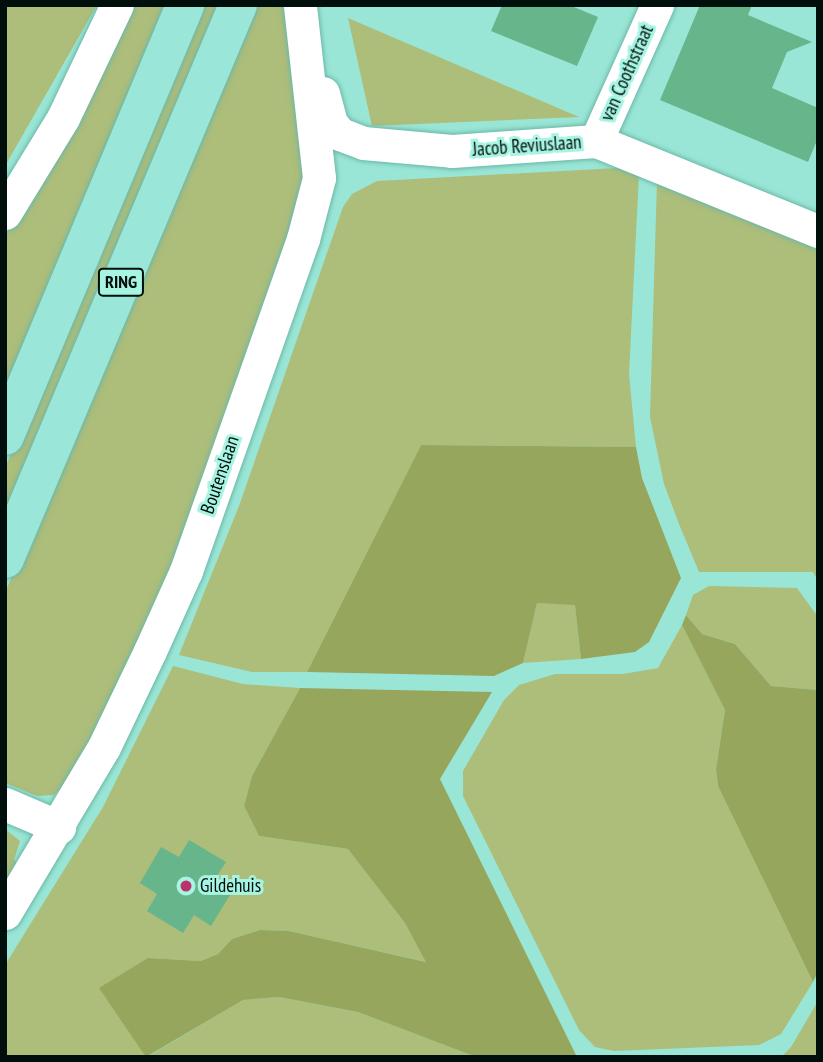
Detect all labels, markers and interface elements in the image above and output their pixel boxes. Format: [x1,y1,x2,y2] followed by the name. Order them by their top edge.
[596,21,658,125] street label: van Coothstraat
[472,131,582,161] street label: Jacob Reviuslaan
[96,268,146,296] road number: RING
[196,433,244,517] street label: Boutenslaan
[200,875,261,897] place label: Gildehuis
[178,878,194,894] marker: Gildehuis

